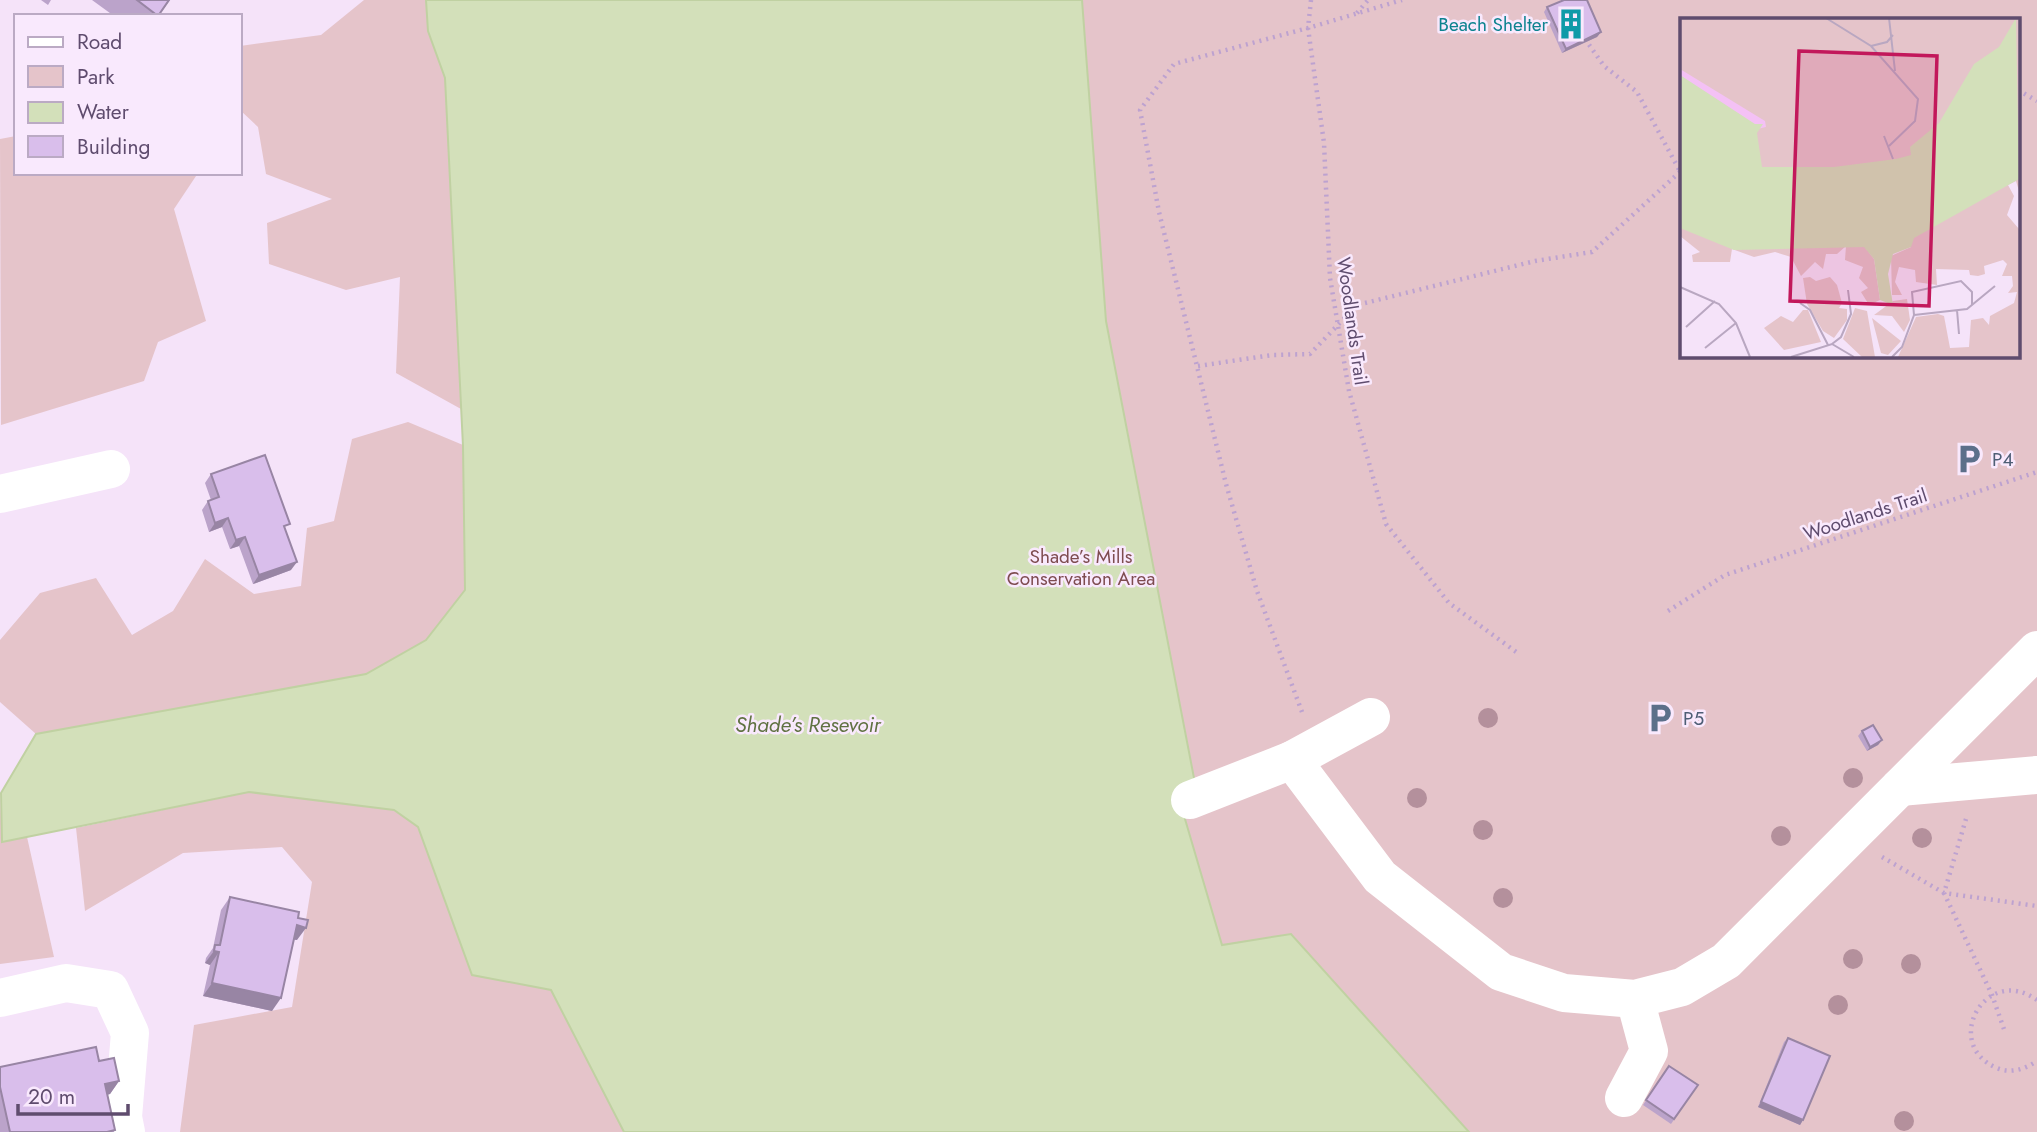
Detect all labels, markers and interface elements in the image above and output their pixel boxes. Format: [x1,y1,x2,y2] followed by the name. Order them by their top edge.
[1554,7,1588,41] building icon: Beach Shelter
[1438,11,1548,38] place label: Beach Shelter
[14,14,242,175] legend
[1680,18,2020,357] inset map
[77,27,122,57] text: Road
[77,62,115,92] text: Park
[77,97,130,127] text: Water
[77,132,150,162] text: Building
[1330,255,1375,387] street label: Woodlands Trail
[1952,442,1986,476] parking icon: P4
[1992,446,2014,473] place label: P4
[1800,482,1931,547] street label: Woodlands Trail
[1007,543,1155,592] park label: Shade’s Mills Conservation Area
[1643,701,1677,735] parking icon: P5
[1683,705,1704,732] place label: P5
[735,710,882,740] water label: Shade’s Resevoir
[18,1072,128,1116] scale bar
[28,1082,75,1112] text: 20 m

